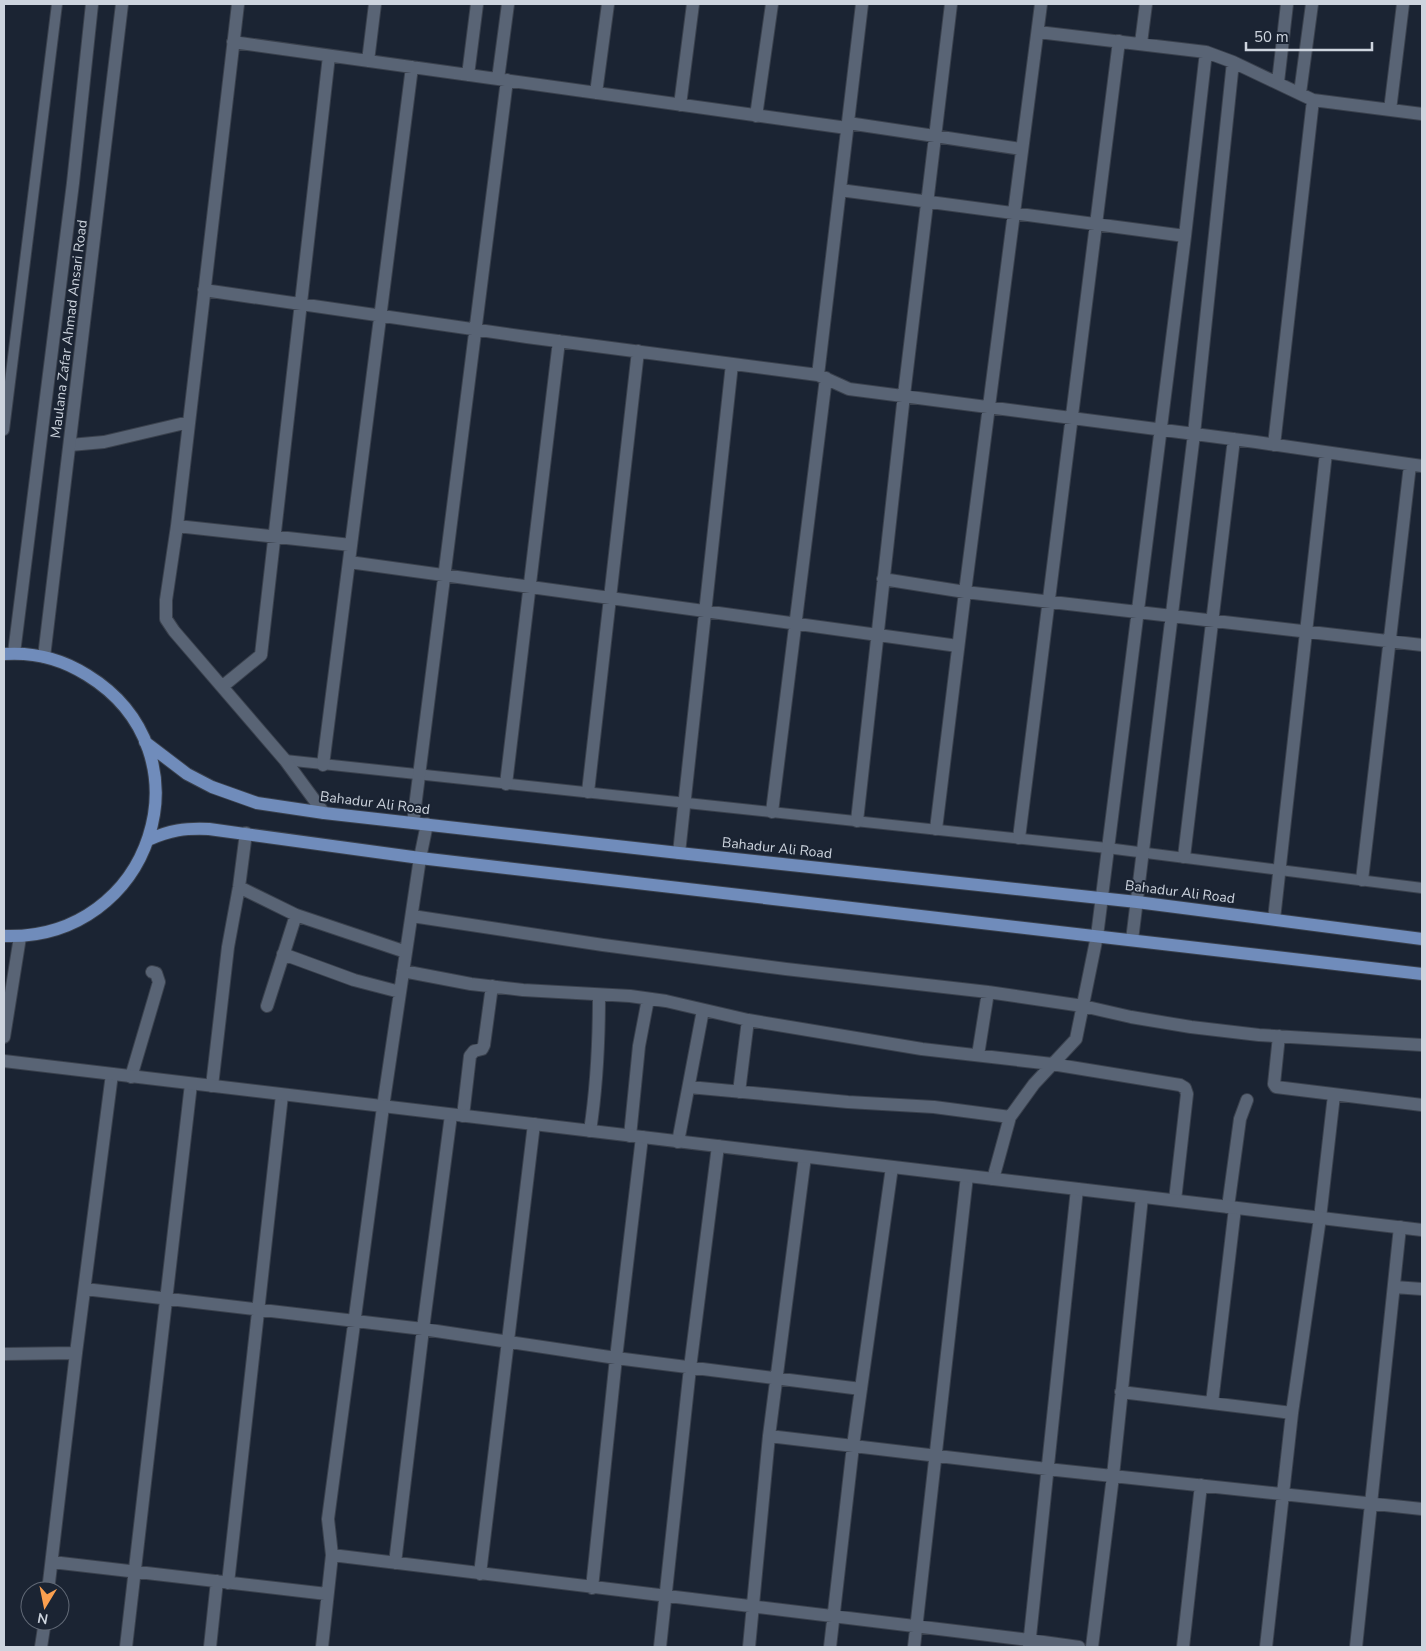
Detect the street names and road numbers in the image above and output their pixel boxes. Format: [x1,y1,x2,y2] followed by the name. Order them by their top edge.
[46,219,92,439] street label: Maulana Zafar Ahmad Ansari Road
[319,787,431,819] street label: Bahadur Ali Road
[721,833,833,863] street label: Bahadur Ali Road
[1124,876,1236,908] street label: Bahadur Ali Road

